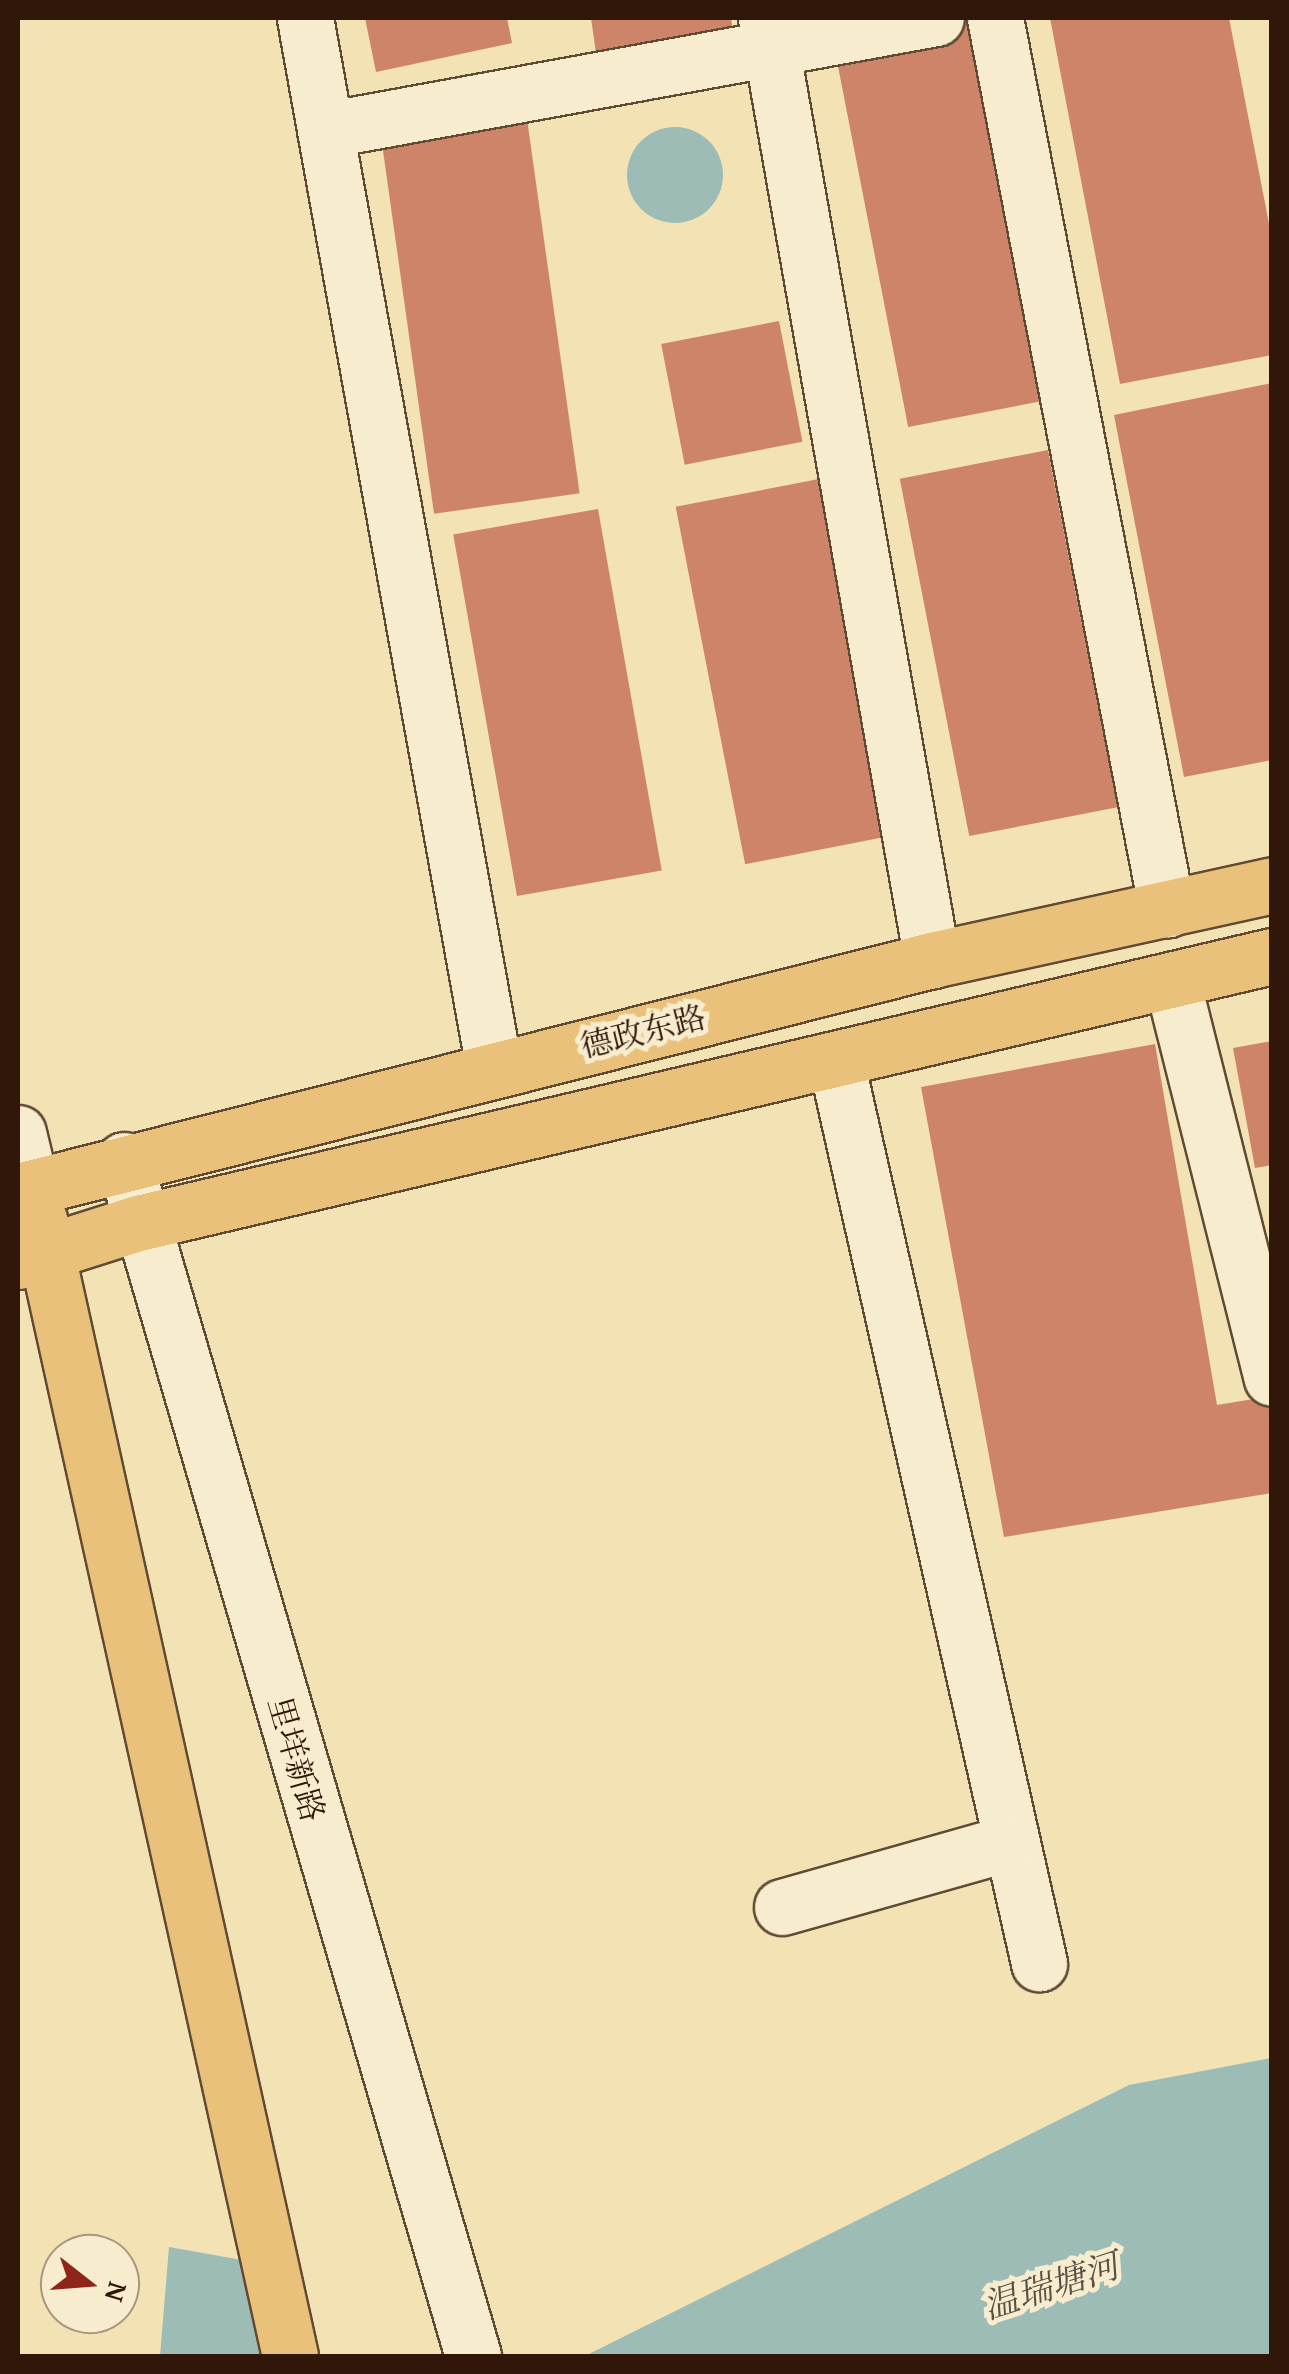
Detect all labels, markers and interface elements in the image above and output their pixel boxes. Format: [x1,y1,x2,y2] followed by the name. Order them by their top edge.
[576,998,710,1066] street label: 德政东路
[260,1692,332,1826] street label: 里垟新路
[40,2234,140,2334] north arrow
[978,2244,1124,2328] water label: 温瑞塘河
[95,2277,140,2307] text: N

